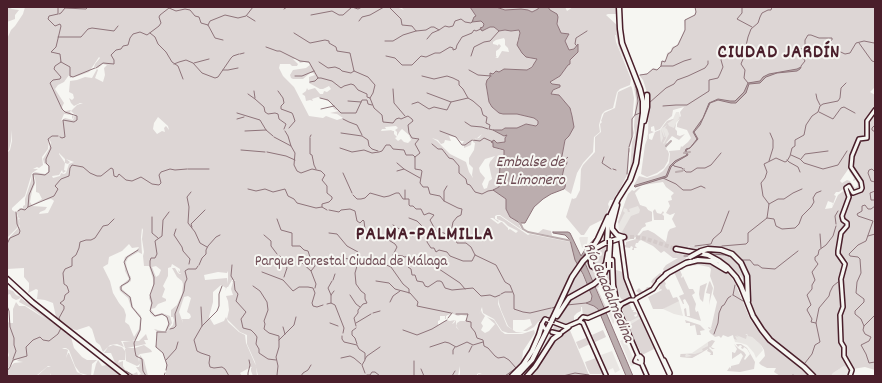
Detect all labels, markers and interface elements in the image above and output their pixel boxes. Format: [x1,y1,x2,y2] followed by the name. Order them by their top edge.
[718,43,840,65] district label: CIUDAD JARDÍN
[495,154,565,192] water label: Embalse de El Limonero
[356,225,494,247] district label: PALMA-PALMILLA
[577,240,637,346] water label: Río Guadalmedina
[255,254,447,272] park label: Parque Forestal Ciudad de Málaga

